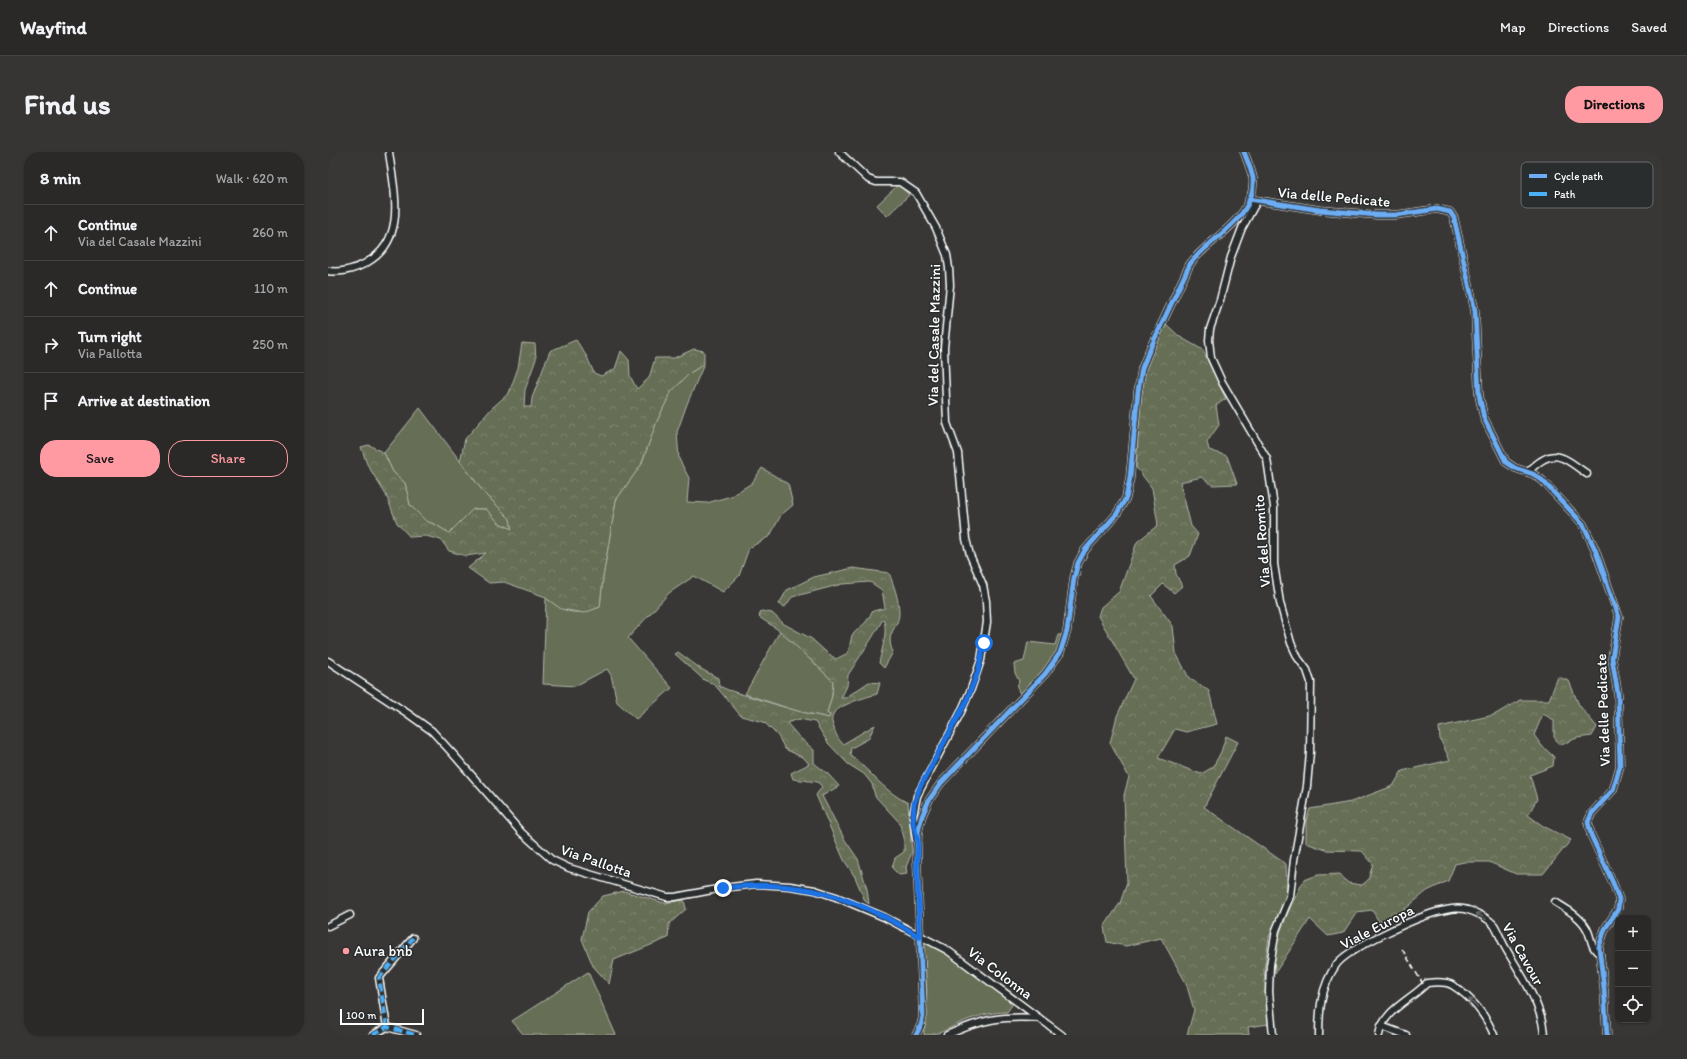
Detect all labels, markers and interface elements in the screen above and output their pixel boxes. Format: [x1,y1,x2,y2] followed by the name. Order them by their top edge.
[20,16,87,39] text: Wayfind
[1500,19,1526,36] text: Map
[1548,19,1609,36] text: Directions
[1631,19,1667,36] text: Saved
[1565,86,1663,123] button: Directions
[24,87,111,121] text: Find us
[1521,162,1653,208] legend
[40,168,81,188] text: 8 min
[1554,170,1603,183] text: Cycle path
[216,171,288,186] text: Walk · 620 m
[1277,183,1391,211] street label: Via delle Pedicate
[1554,188,1576,201] text: Path
[78,216,137,234] text: Continue
[40,222,62,244] icon: ahead
[252,225,288,240] text: 260 m
[78,234,202,249] text: Via del Casale Mazzini
[924,264,944,406] street label: Via del Casale Mazzini
[40,278,62,300] icon: ahead
[78,280,137,298] text: Continue
[254,281,288,296] text: 110 m
[78,328,142,346] text: Turn right
[40,334,62,356] icon: right
[252,337,288,352] text: 250 m
[78,346,142,361] text: Via Pallotta
[40,390,62,412] icon: arrive
[78,392,210,410] text: Arrive at destination
[40,440,160,477] button: Save
[168,440,288,477] button: Share
[1250,494,1274,588] street label: Via del Romito
[975,634,993,652] route start
[1592,653,1614,767] street label: Via delle Pedicate
[558,840,635,882] street label: Via Pallotta
[714,879,732,897] route end
[1337,901,1417,953] street label: Viale Europa
[1475,912,1487,920] one-way arrow
[1615,915,1651,1023] map controls
[1615,915,1651,951] button: +
[1498,919,1548,989] street label: Via Cavour
[354,942,413,960] place label: Aura bnb
[964,943,1036,1004] street label: Via Colonna
[341,946,351,956] marker: Aura bnb
[1615,951,1651,987] button: −
[1615,987,1651,1023] button: locate
[1468,998,1478,1008] one-way arrow
[340,1007,424,1026] scale bar
[346,1009,376,1022] text: 100 m

